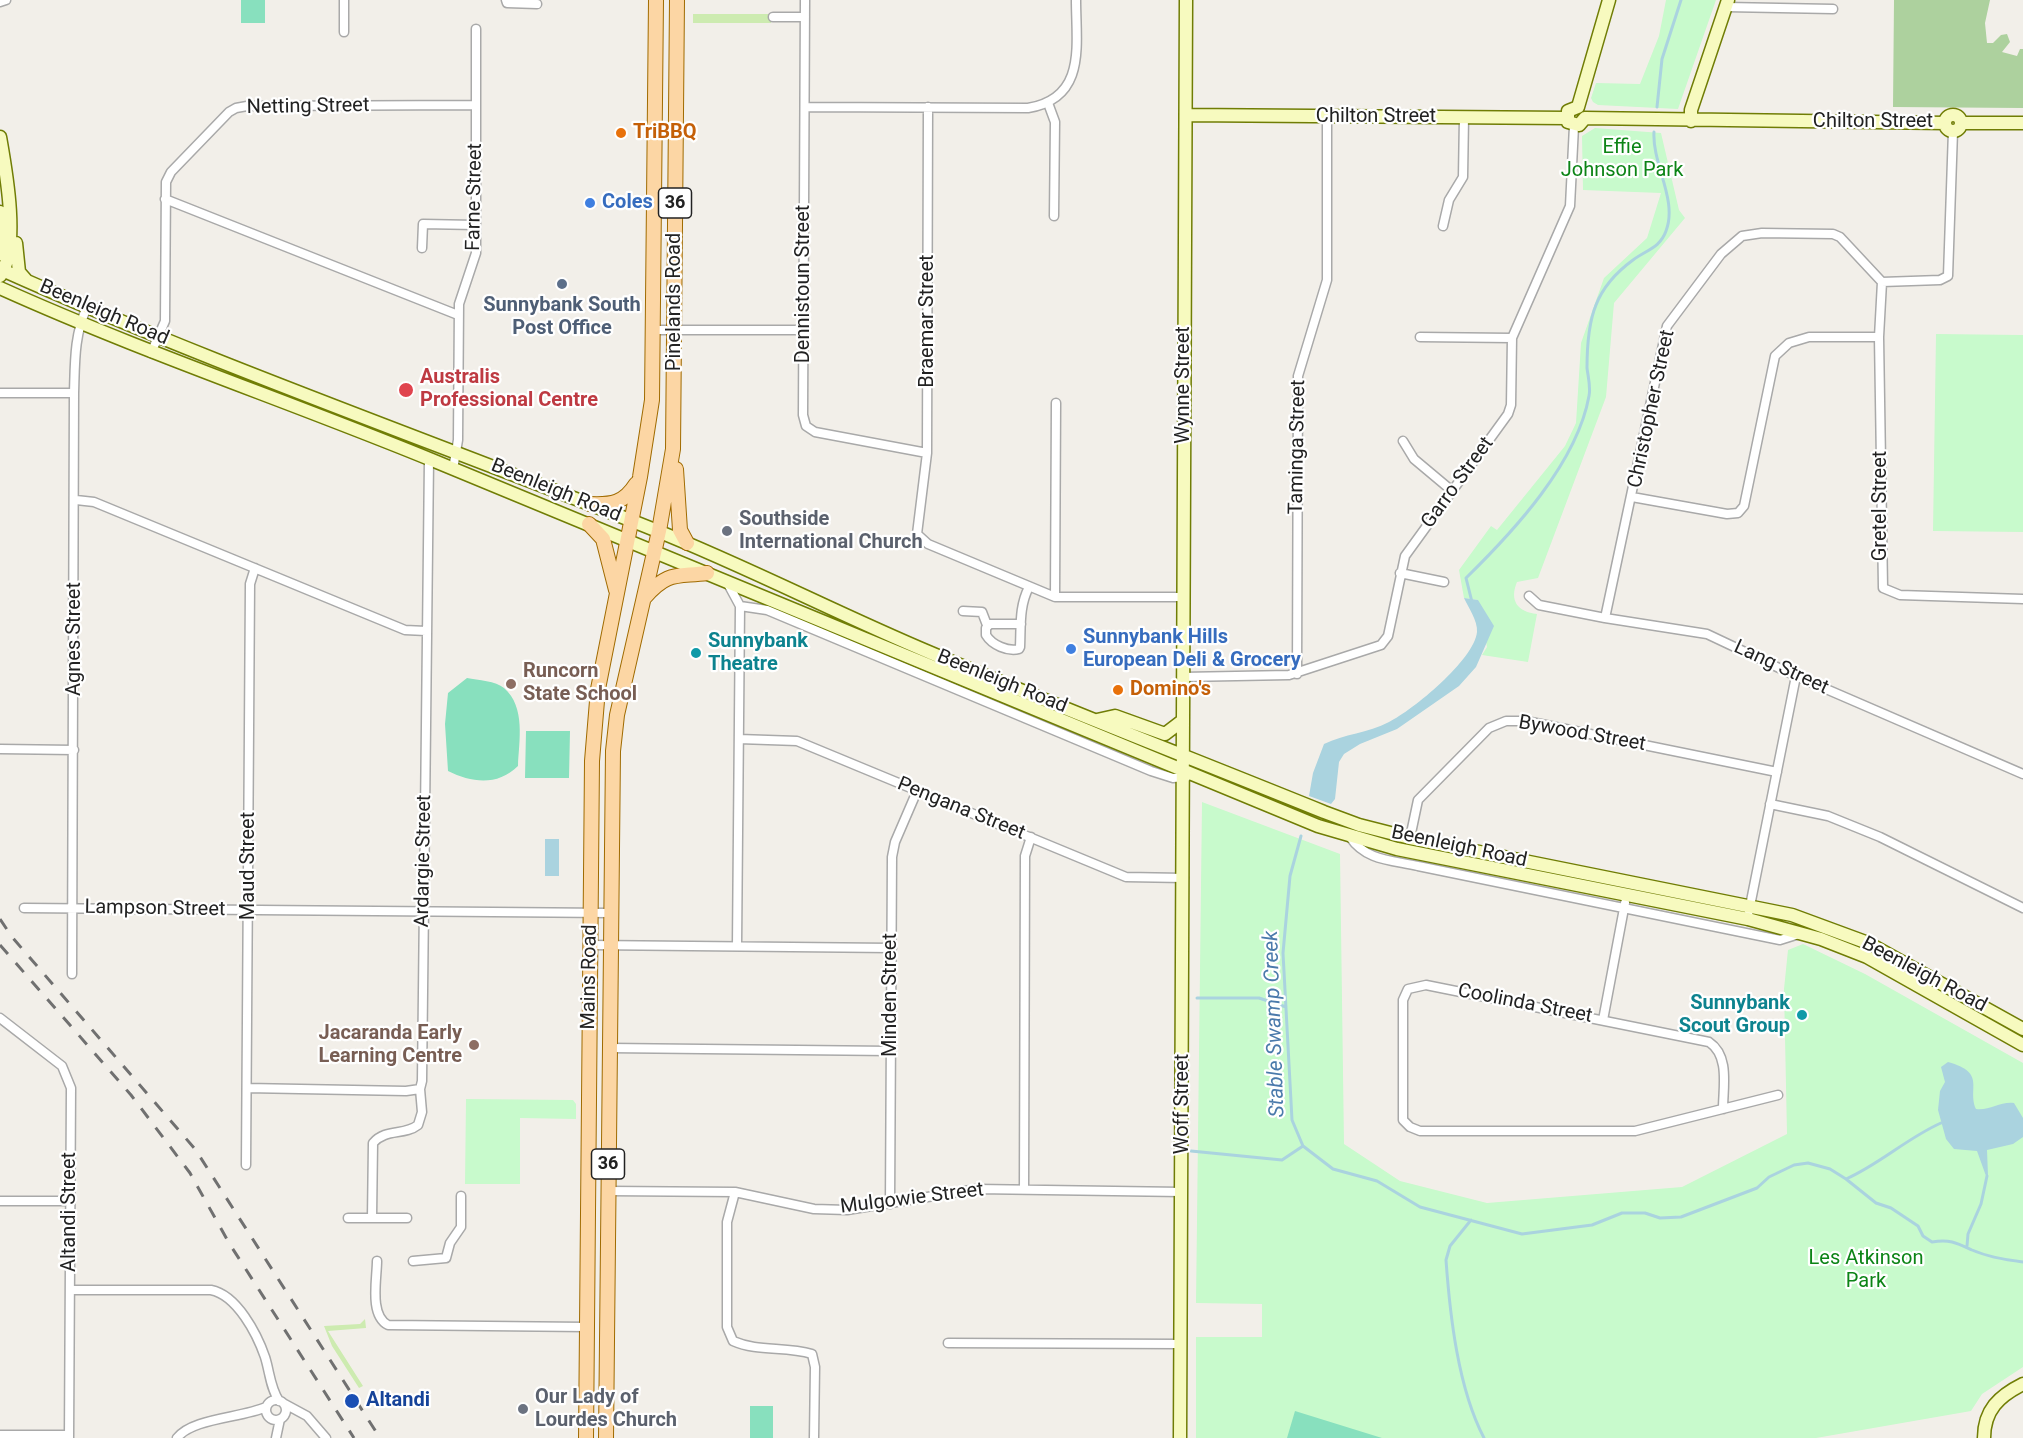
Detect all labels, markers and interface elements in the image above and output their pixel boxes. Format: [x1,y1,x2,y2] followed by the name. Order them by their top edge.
[246,94,370,120] street label: Netting Street
[1316,105,1436,129] street label: Chilton Street
[1813,110,1933,134] street label: Chilton Street
[633,121,697,145] place label: TriBBQ
[614,126,628,140] marker: TriBBQ
[1561,136,1683,183] park label: Effie Johnson Park
[462,143,488,251] street label: Farne Street
[658,188,692,218] road number: 36
[602,191,653,215] place label: Coles
[583,196,597,210] marker: Coles
[792,205,816,363] street label: Dennistoun Street
[663,233,687,371] street label: Pinelands Road
[916,254,940,388] street label: Braemar Street
[36,275,172,351] street label: Beenleigh Road
[555,277,569,291] marker: Sunnybank South Post Office
[483,294,641,341] place label: Sunnybank South Post Office
[1172,326,1196,444] street label: Wynne Street
[1624,328,1680,490] street label: Christopher Street
[420,366,598,413] place label: Australis Professional Centre
[1285,379,1311,515] street label: Taminga Street
[397,381,415,399] marker: Australis Professional Centre
[1417,433,1499,533] street label: Garro Street
[1869,451,1893,561] street label: Gretel Street
[487,454,625,528] street label: Beenleigh Road
[739,508,923,555] place label: Southside International Church
[720,524,734,538] marker: Southside International Church
[63,582,87,696] street label: Agnes Street
[1083,626,1301,673] place label: Sunnybank Hills European Deli & Grocery
[708,630,808,677] place label: Sunnybank Theatre
[1730,636,1832,700] street label: Lang Street
[1064,642,1078,656] marker: Sunnybank Hills European Deli & Grocery
[933,645,1071,719] street label: Beenleigh Road
[689,646,703,660] marker: Sunnybank Theatre
[523,660,637,707] place label: Runcorn State School
[504,677,518,691] marker: Runcorn State School
[1130,678,1211,702] place label: Domino's
[1111,683,1125,697] marker: Domino's
[1517,711,1647,757] street label: Bywood Street
[894,772,1028,846] street label: Pengana Street
[411,794,437,928] street label: Ardargie Street
[237,812,261,920] street label: Maud Street
[1389,821,1529,873] street label: Beenleigh Road
[84,896,226,922] street label: Lampson Street
[577,924,603,1030] street label: Mains Road
[1259,930,1291,1118] water label: Stable Swamp Creek
[1857,932,1991,1018] street label: Beenleigh Road
[879,933,903,1057] street label: Minden Street
[1456,979,1594,1029] street label: Coolinda Street
[1679,992,1790,1039] place label: Sunnybank Scout Group
[1795,1008,1809,1022] marker: Sunnybank Scout Group
[318,1022,462,1069] place label: Jacaranda Early Learning Centre
[467,1038,481,1052] marker: Jacaranda Early Learning Centre
[1171,1054,1195,1154] street label: Woff Street
[592,1149,624,1179] road number: 36
[58,1152,82,1272] street label: Altandi Street
[839,1178,985,1220] street label: Mulgowie Street
[1809,1247,1923,1294] park label: Les Atkinson Park
[535,1386,677,1433] place label: Our Lady of Lourdes Church
[366,1389,430,1413] place label: Altandi
[343,1392,361,1410] marker: Altandi
[516,1402,530,1416] marker: Our Lady of Lourdes Church

